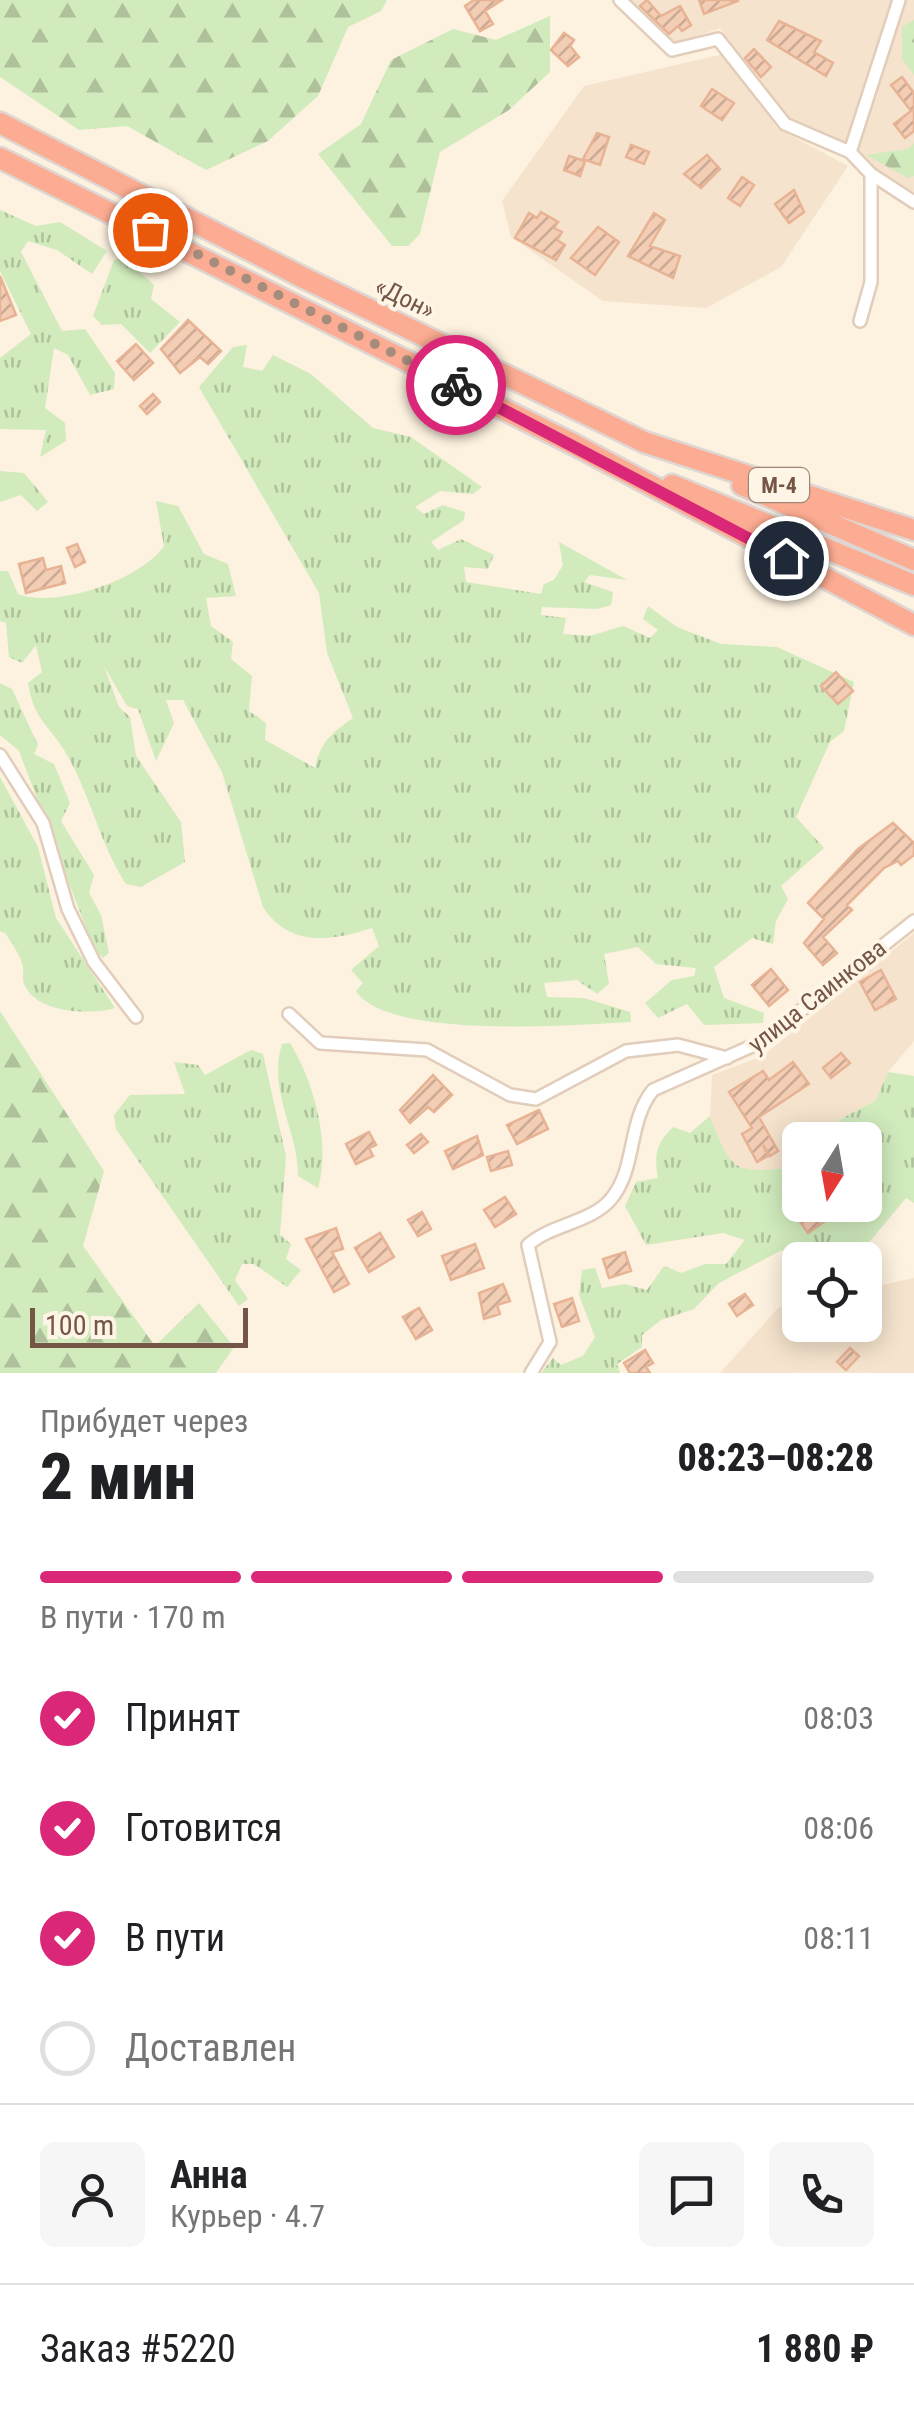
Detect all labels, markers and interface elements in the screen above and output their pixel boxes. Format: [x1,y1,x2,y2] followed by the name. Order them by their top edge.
[108,188,193,273] pin
[123,203,178,258] icon: bag
[370,271,440,325] street label: «Дон»
[406,335,506,435] courier
[429,358,484,413] icon: bike
[749,468,809,502] road number: М-4
[744,516,829,601] pin
[759,531,814,586] icon: home
[742,933,892,1059] street label: улица Саинкова
[782,1122,882,1222] north arrow
[782,1122,882,1342] map controls
[782,1242,882,1342] button: locate
[30,1303,248,1348] scale bar
[45,1309,114,1342] text: 100 m
[40,1402,248,1440] text: Прибудет через
[677,1436,874,1480] text: 08:23–08:28
[40,1439,196,1515] text: 2 мин
[40,1598,226,1636] text: В пути · 170 m
[40,1691,95,1746] icon: check
[125,1696,241,1740] text: Принят
[803,1699,874,1737] text: 08:03
[40,1801,95,1856] icon: check
[125,1806,282,1850] text: Готовится
[803,1809,874,1847] text: 08:06
[40,1911,95,1966] icon: check
[125,1916,225,1960] text: В пути
[803,1919,874,1957] text: 08:11
[125,2026,296,2070] text: Доставлен
[40,2142,145,2247] button: person
[639,2142,744,2247] button: chat
[769,2142,874,2247] button: phone
[170,2153,248,2197] text: Анна
[170,2197,325,2235] text: Курьер · 4.7
[40,2327,236,2371] text: Заказ #5220
[756,2327,874,2371] text: 1 880 ₽

